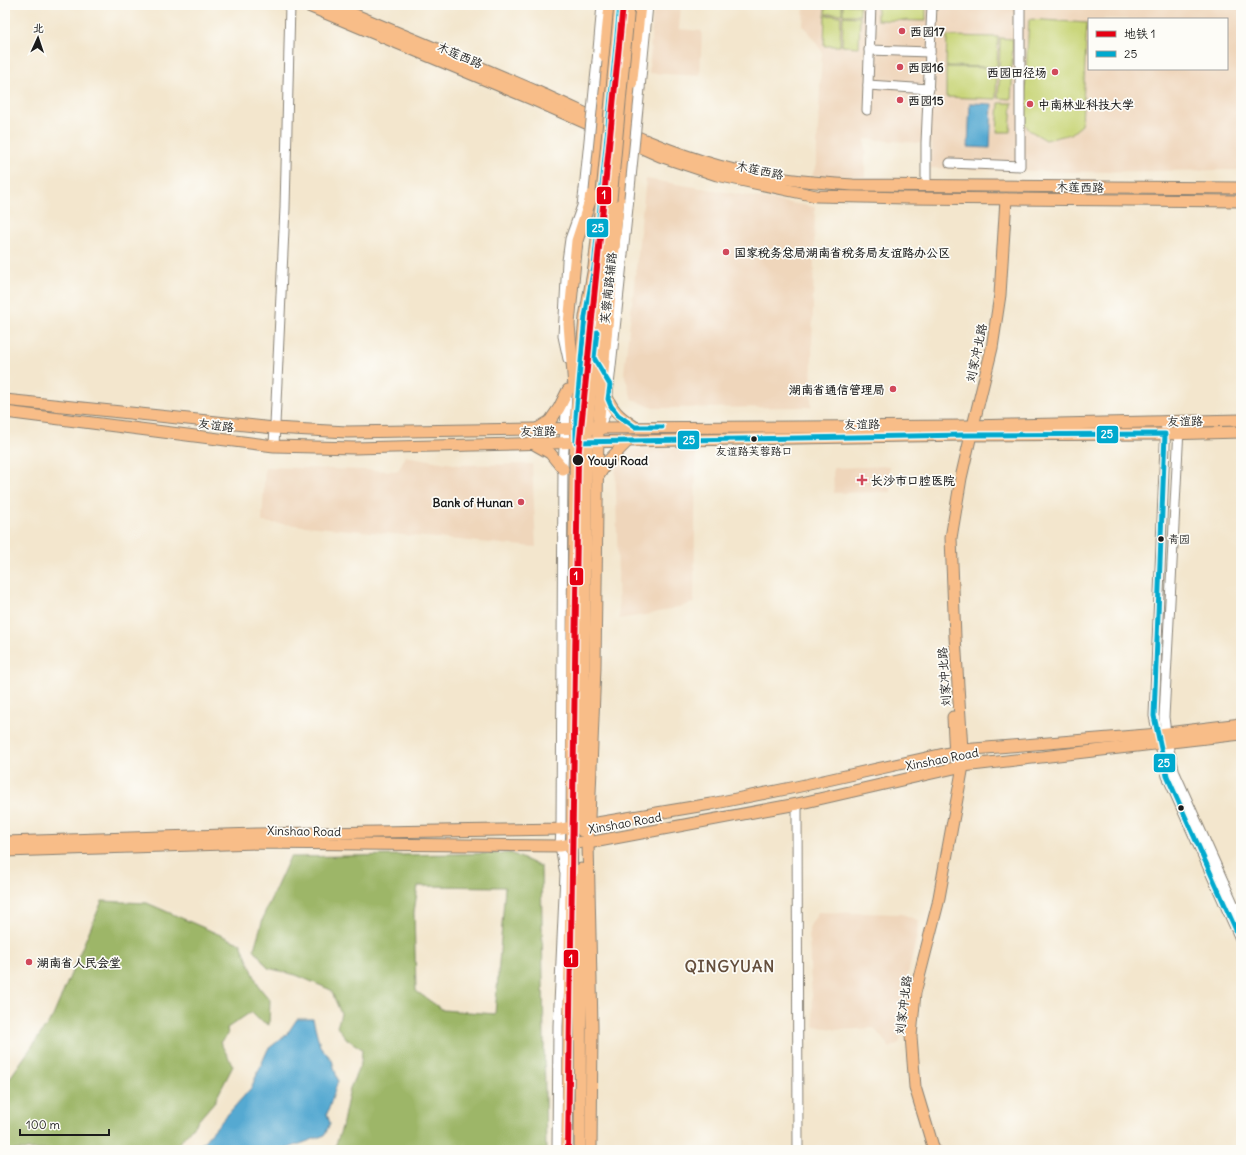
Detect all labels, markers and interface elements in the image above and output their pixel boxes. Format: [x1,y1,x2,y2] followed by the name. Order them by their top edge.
[18,18,58,58] north arrow
[1088,18,1228,70] legend
[33,21,44,35] text: 北
[910,24,945,39] place label: 西园17
[897,26,907,36] marker: 西园17
[1124,26,1156,41] text: 地铁 1
[435,39,485,71] street label: 木莲西路
[1124,46,1138,61] text: 25
[908,60,944,75] place label: 西园16
[895,62,905,72] marker: 西园16
[987,65,1047,80] place label: 西园田径场
[1050,67,1060,77] marker: 西园田径场
[908,93,944,108] place label: 西园15
[895,95,905,105] marker: 西园15
[1038,97,1134,112] place label: 中南林业科技大学
[1025,99,1035,109] marker: 中南林业科技大学
[735,158,785,182] street label: 木莲西路
[1056,179,1104,195] street label: 木莲西路
[596,186,612,205] line badge: 1
[602,188,606,202] text: 1
[586,218,609,238] line badge: 25
[592,221,604,235] text: 25
[734,245,950,260] place label: 国家税务总局湖南省税务局友谊路办公区
[721,247,731,257] marker: 国家税务总局湖南省税务局友谊路办公区
[597,251,619,325] street label: 芙蓉南路辅路
[962,322,990,384] street label: 刘家冲北路
[789,382,885,397] place label: 湖南省通信管理局
[888,384,898,394] marker: 湖南省通信管理局
[1167,413,1203,429] street label: 友谊路
[197,415,235,435] street label: 友谊路
[844,416,880,432] street label: 友谊路
[520,423,556,439] street label: 友谊路
[1096,425,1119,444] line badge: 25
[1101,427,1113,441] text: 25
[677,430,700,450] line badge: 25
[683,433,695,447] text: 25
[749,434,759,444] marker: 友谊路芙蓉路口
[716,444,793,458] place label: 友谊路芙蓉路口
[571,453,585,467] marker: Youyi Road
[587,453,648,469] place label: Youyi Road
[871,473,955,488] place label: 长沙市口腔医院
[856,474,868,486] marker: 长沙市口腔医院
[433,495,513,510] place label: Bank of Hunan
[516,497,526,507] marker: Bank of Hunan
[1168,532,1190,546] place label: 青园
[1156,534,1166,544] marker: 青园
[569,567,584,586] line badge: 1
[574,569,578,583] text: 1
[934,647,954,707] street label: 刘家冲北路
[904,745,980,773] street label: Xinshao Road
[1153,753,1176,773] line badge: 25
[1158,756,1170,770] text: 25
[1176,803,1186,813] unlabelled marker
[587,809,663,837] street label: Xinshao Road
[267,823,341,839] street label: Xinshao Road
[563,949,579,968] line badge: 1
[569,952,573,966] text: 1
[37,955,121,970] place label: 湖南省人民会堂
[685,956,775,976] district label: QINGYUAN
[24,957,34,967] marker: 湖南省人民会堂
[892,974,914,1036] street label: 刘家冲北路
[20,1111,109,1137] scale bar
[26,1117,60,1132] text: 100 m

